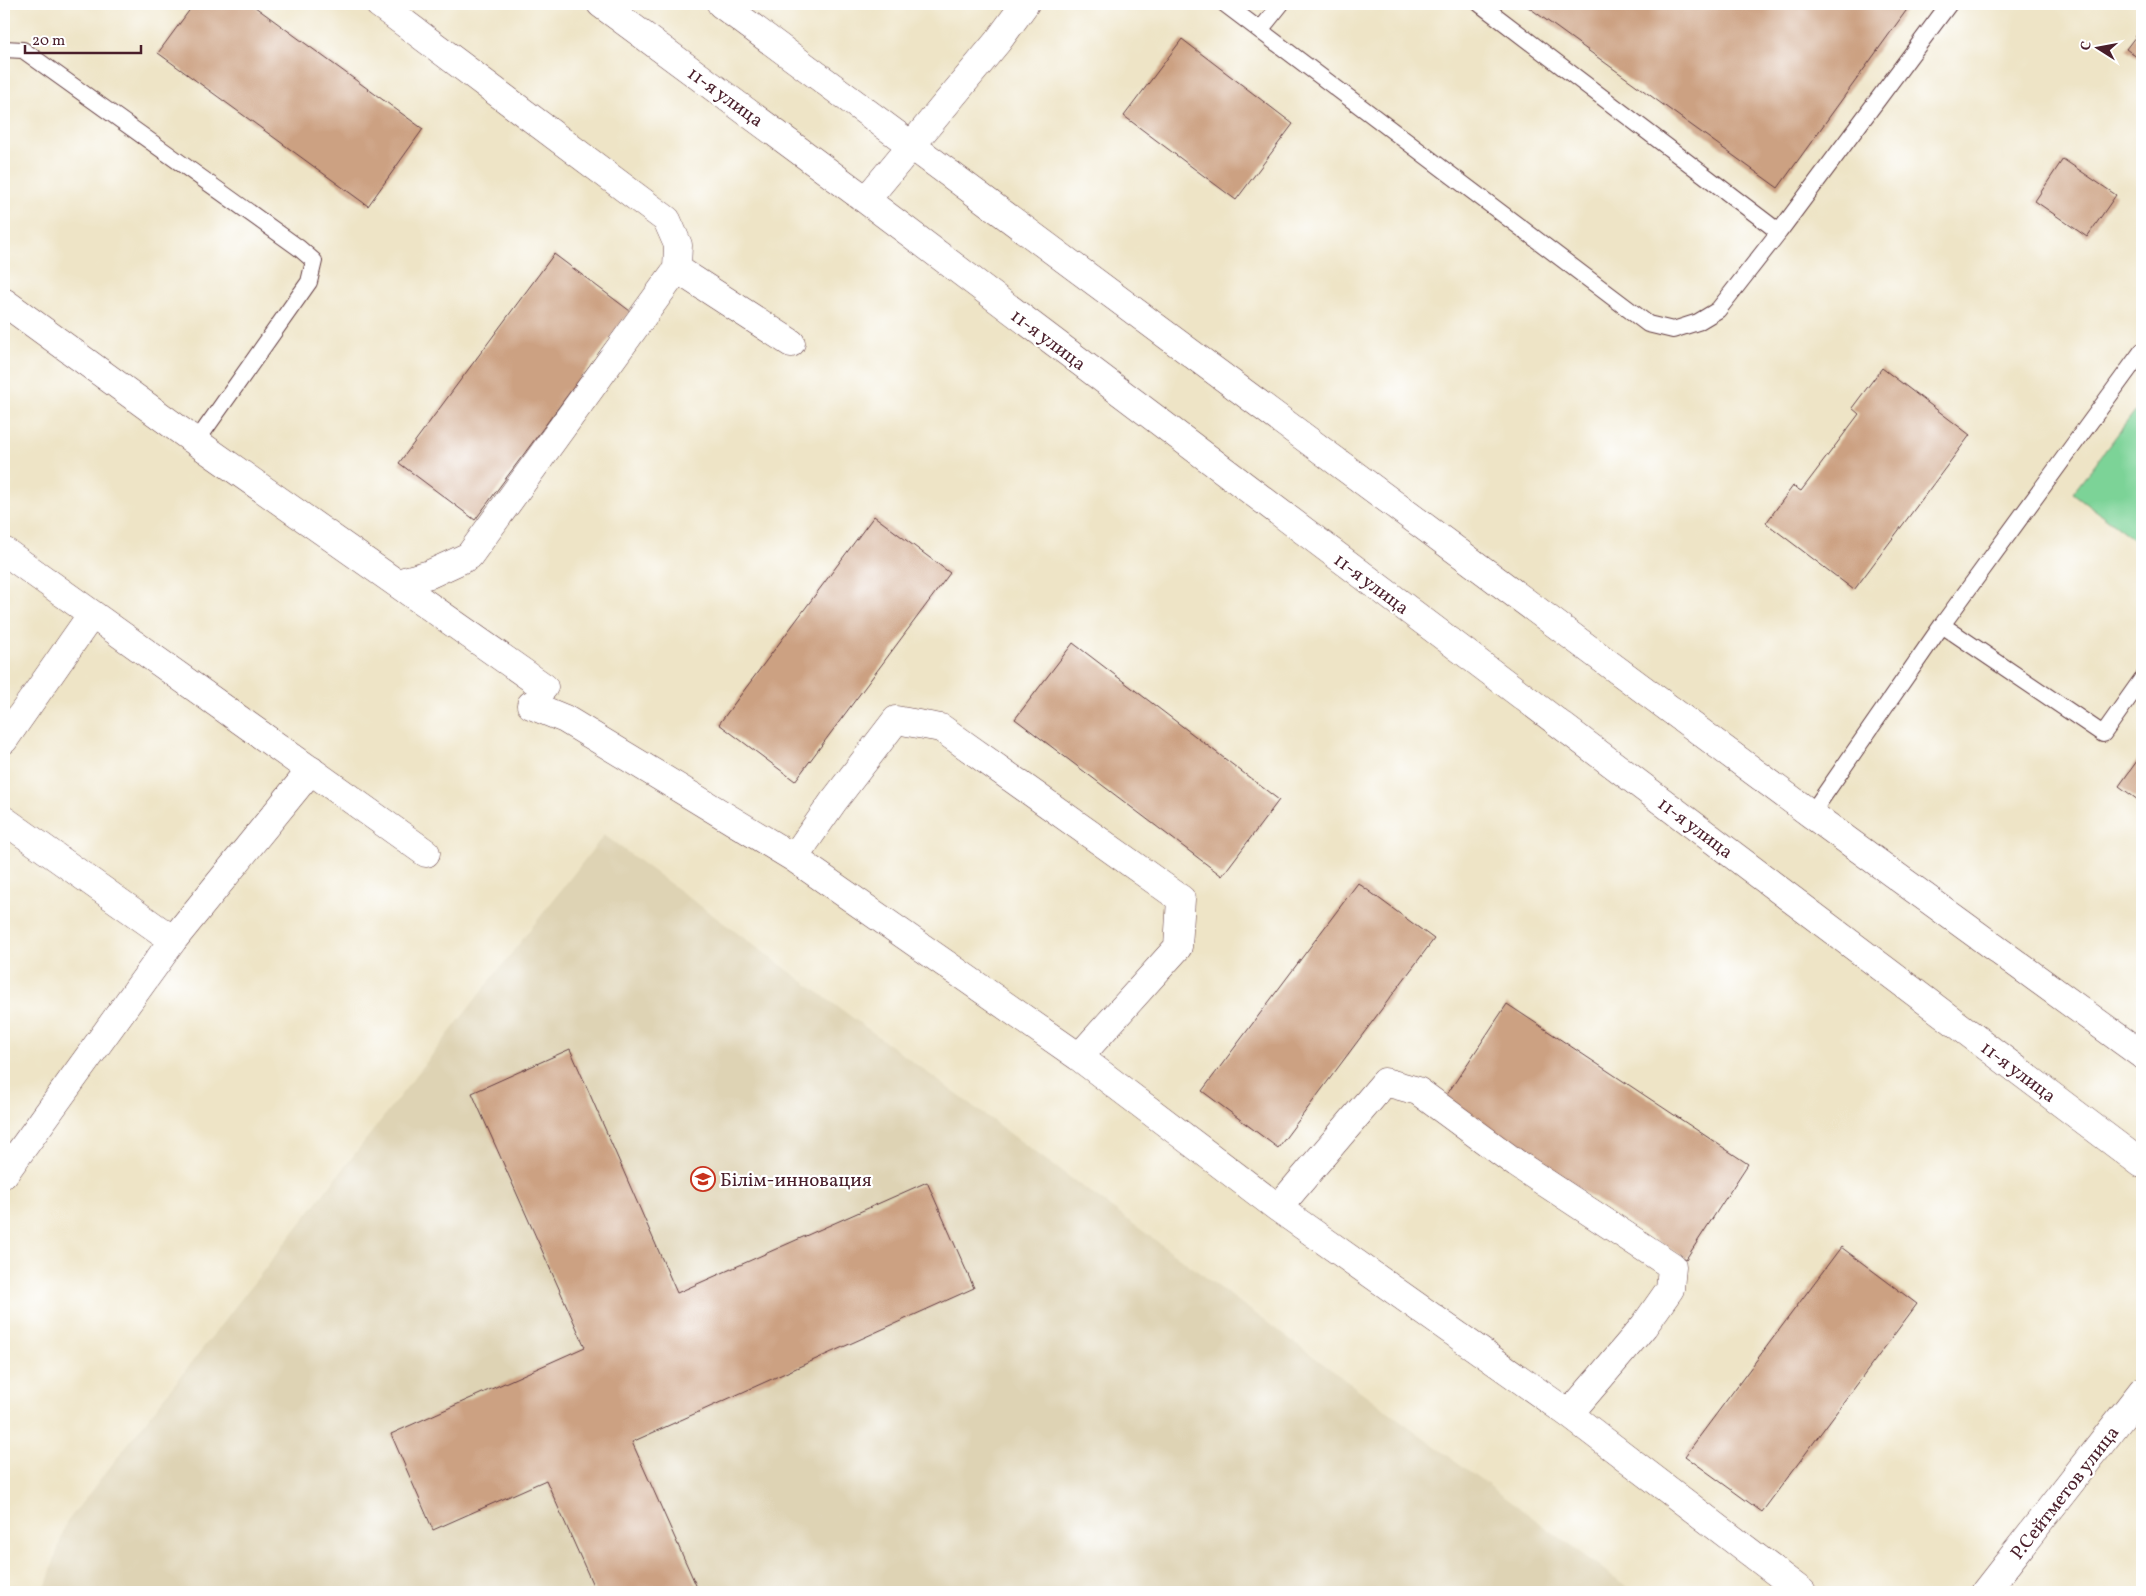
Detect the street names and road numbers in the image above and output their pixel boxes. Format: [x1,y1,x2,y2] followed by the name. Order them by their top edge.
[682,61,768,134] street label: 11-я улица
[1005,304,1091,378] street label: 11-я улица
[1328,548,1414,622] street label: 11-я улица
[1652,792,1738,866] street label: 11-я улица
[1975,1036,2061,1110] street label: 11-я улица
[2005,1421,2126,1565] street label: Р.Сейтметов улица

